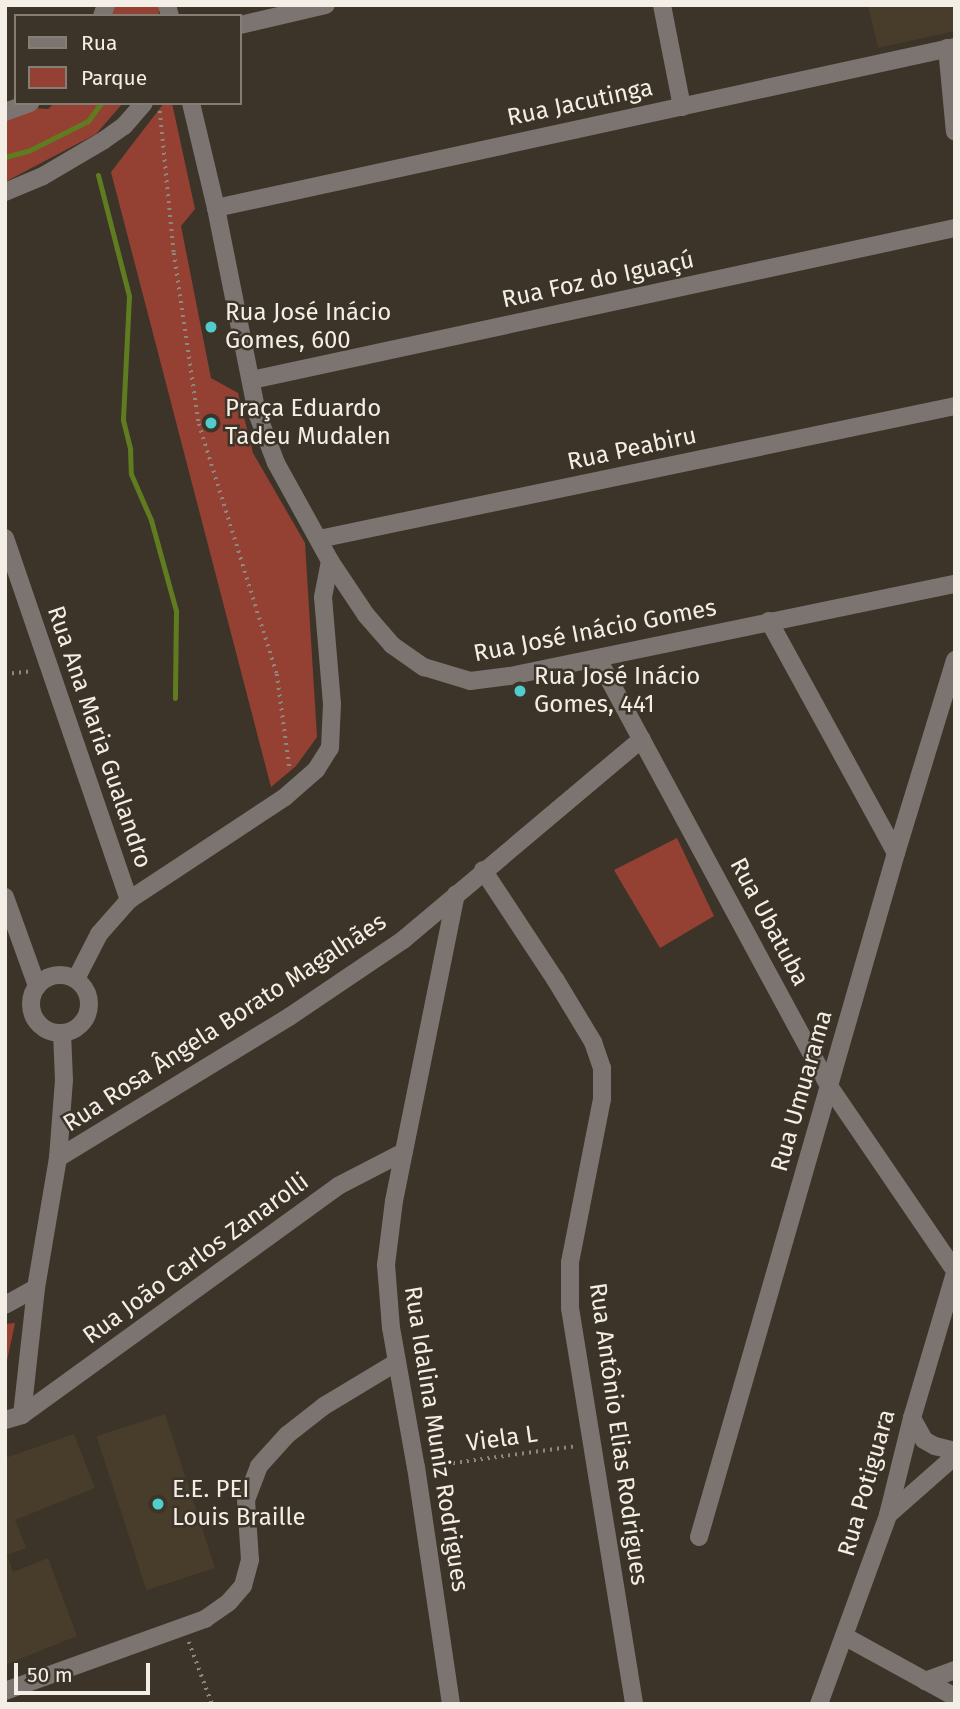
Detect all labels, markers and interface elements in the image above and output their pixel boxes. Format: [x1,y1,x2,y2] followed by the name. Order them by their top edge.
[14,14,242,105] legend
[81,30,117,56] text: Rua
[81,65,147,91] text: Parque
[505,74,655,132] street label: Rua Jacutinga
[499,246,697,314] street label: Rua Foz do Iguaçú
[225,299,391,355] place label: Rua José Inácio Gomes, 600
[203,319,219,335] marker: Rua José Inácio Gomes, 600
[225,395,391,451] place label: Praça Eduardo Tadeu Mudalen
[203,415,219,431] marker: Praça Eduardo Tadeu Mudalen
[565,421,699,477] street label: Rua Peabiru
[471,593,719,669] street label: Rua José Inácio Gomes
[41,602,157,872] street label: Rua Ana Maria Gualandro
[534,663,700,719] place label: Rua José Inácio Gomes, 441
[512,683,528,699] marker: Rua José Inácio Gomes, 441
[723,853,815,991] street label: Rua Ubatuba
[58,908,392,1138] street label: Rua Rosa Ângela Borato Magalhães
[765,1007,839,1175] street label: Rua Umuarama
[77,1167,315,1351] street label: Rua João Carlos Zanarolli
[583,1281,653,1587] street label: Rua Antônio Elias Rodrigues
[398,1284,474,1594] street label: Rua Idalina Muniz Rodrigues
[832,1406,902,1560] street label: Rua Potiguara
[465,1420,539,1458] street label: Viela L
[172,1476,306,1532] place label: E.E. PEI Louis Braille
[150,1496,166,1512] marker: E.E. PEI Louis Braille
[18,1650,154,1694] scale bar
[27,1662,73,1688] text: 50 m

